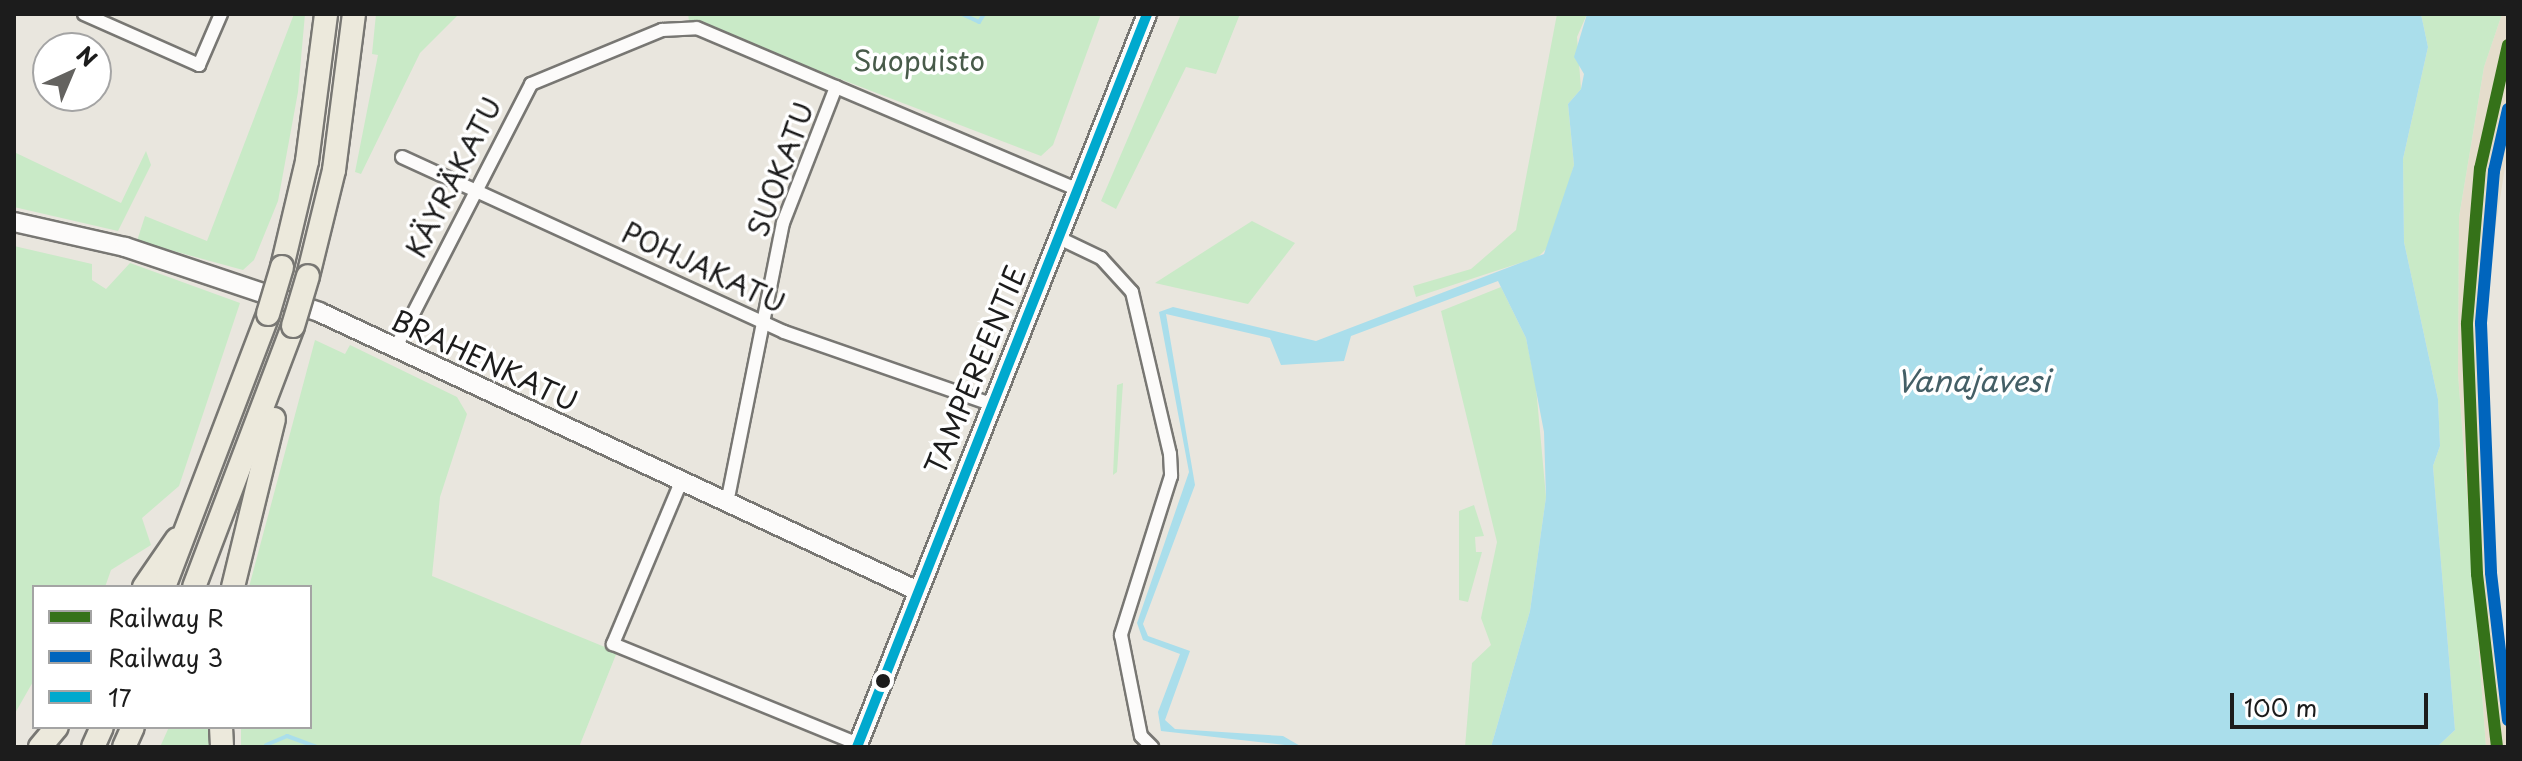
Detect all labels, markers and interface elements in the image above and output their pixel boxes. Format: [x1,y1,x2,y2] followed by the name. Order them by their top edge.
[32,32,112,112] north arrow
[70,38,105,74] text: N
[853,43,985,77] park label: Suopuisto
[398,91,508,263] street label: KÄYRÄKATU
[740,97,820,241] street label: SUOKATU
[617,215,791,319] street label: POHJAKATU
[918,261,1032,479] street label: TAMPEREENTIE
[387,302,583,418] street label: BRAHENKATU
[1896,362,2050,398] water label: Vanajavesi
[32,585,312,729] legend
[108,599,224,635] text: Railway R
[108,639,223,675] text: Railway 3
[875,673,891,689] unlabelled marker
[2234,677,2432,727] scale bar
[108,679,132,715] text: 17
[2244,689,2317,725] text: 100 m

